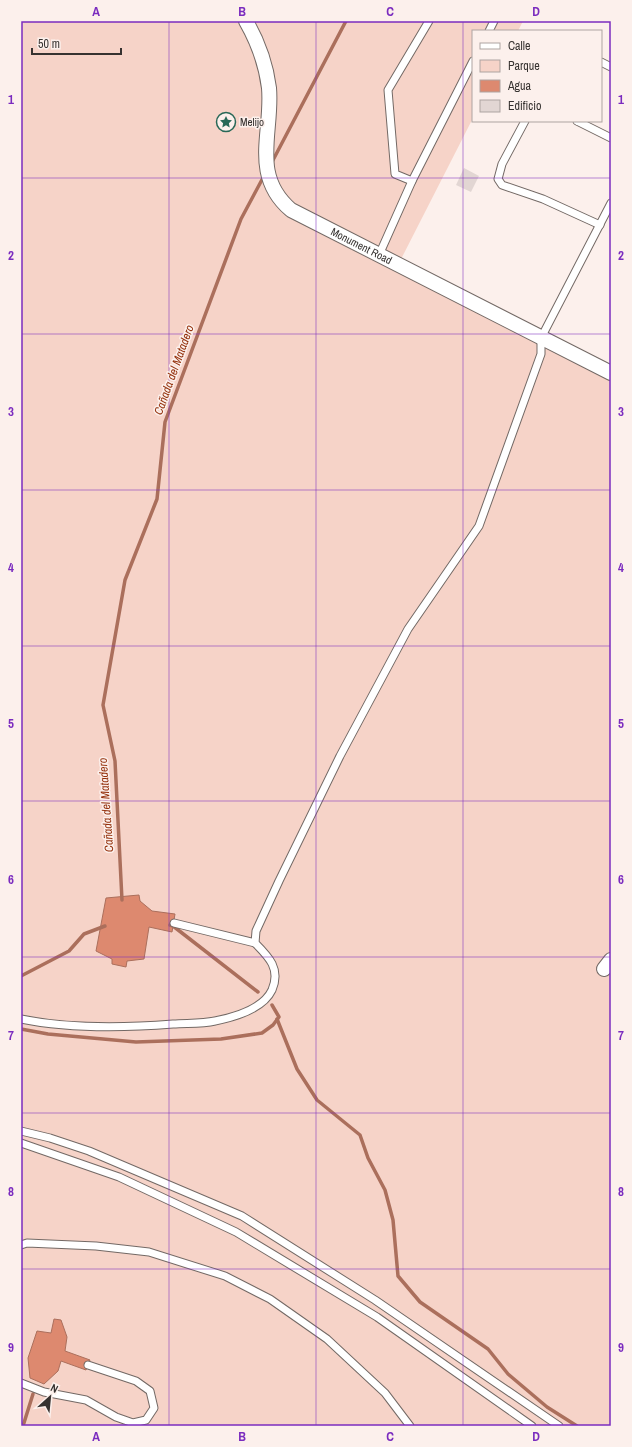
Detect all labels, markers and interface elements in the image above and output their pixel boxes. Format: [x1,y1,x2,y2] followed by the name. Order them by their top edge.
[92,3,100,20] text: A
[238,3,246,20] text: B
[386,3,394,20] text: C
[532,3,540,20] text: D
[32,30,121,56] scale bar
[472,30,602,122] legend
[38,36,60,52] text: 50 m
[508,38,530,54] text: Calle
[508,58,540,74] text: Parque
[507,78,532,94] text: Agua
[8,91,14,108] text: 1
[618,91,624,108] text: 1
[508,98,541,114] text: Edificio
[215,111,237,133] place icon: Melijo
[240,115,264,129] place label: Melijo
[329,225,394,267] street label: Monument Road
[8,247,14,264] text: 2
[618,247,624,264] text: 2
[150,322,198,417] water label: Cañada del Matadero
[8,403,14,420] text: 3
[618,403,624,420] text: 3
[8,559,14,576] text: 4
[618,559,624,576] text: 4
[8,715,14,732] text: 5
[618,715,624,732] text: 5
[95,757,117,853] water label: Cañada del Matadero
[8,871,14,888] text: 6
[618,871,624,888] text: 6
[8,1027,14,1044] text: 7
[618,1027,624,1044] text: 7
[8,1183,14,1200] text: 8
[618,1183,624,1200] text: 8
[8,1339,14,1356] text: 9
[618,1339,624,1356] text: 9
[30,1377,70,1417] north arrow
[48,1380,61,1396] text: N
[92,1428,100,1445] text: A
[238,1428,246,1445] text: B
[386,1428,394,1445] text: C
[532,1428,540,1445] text: D

